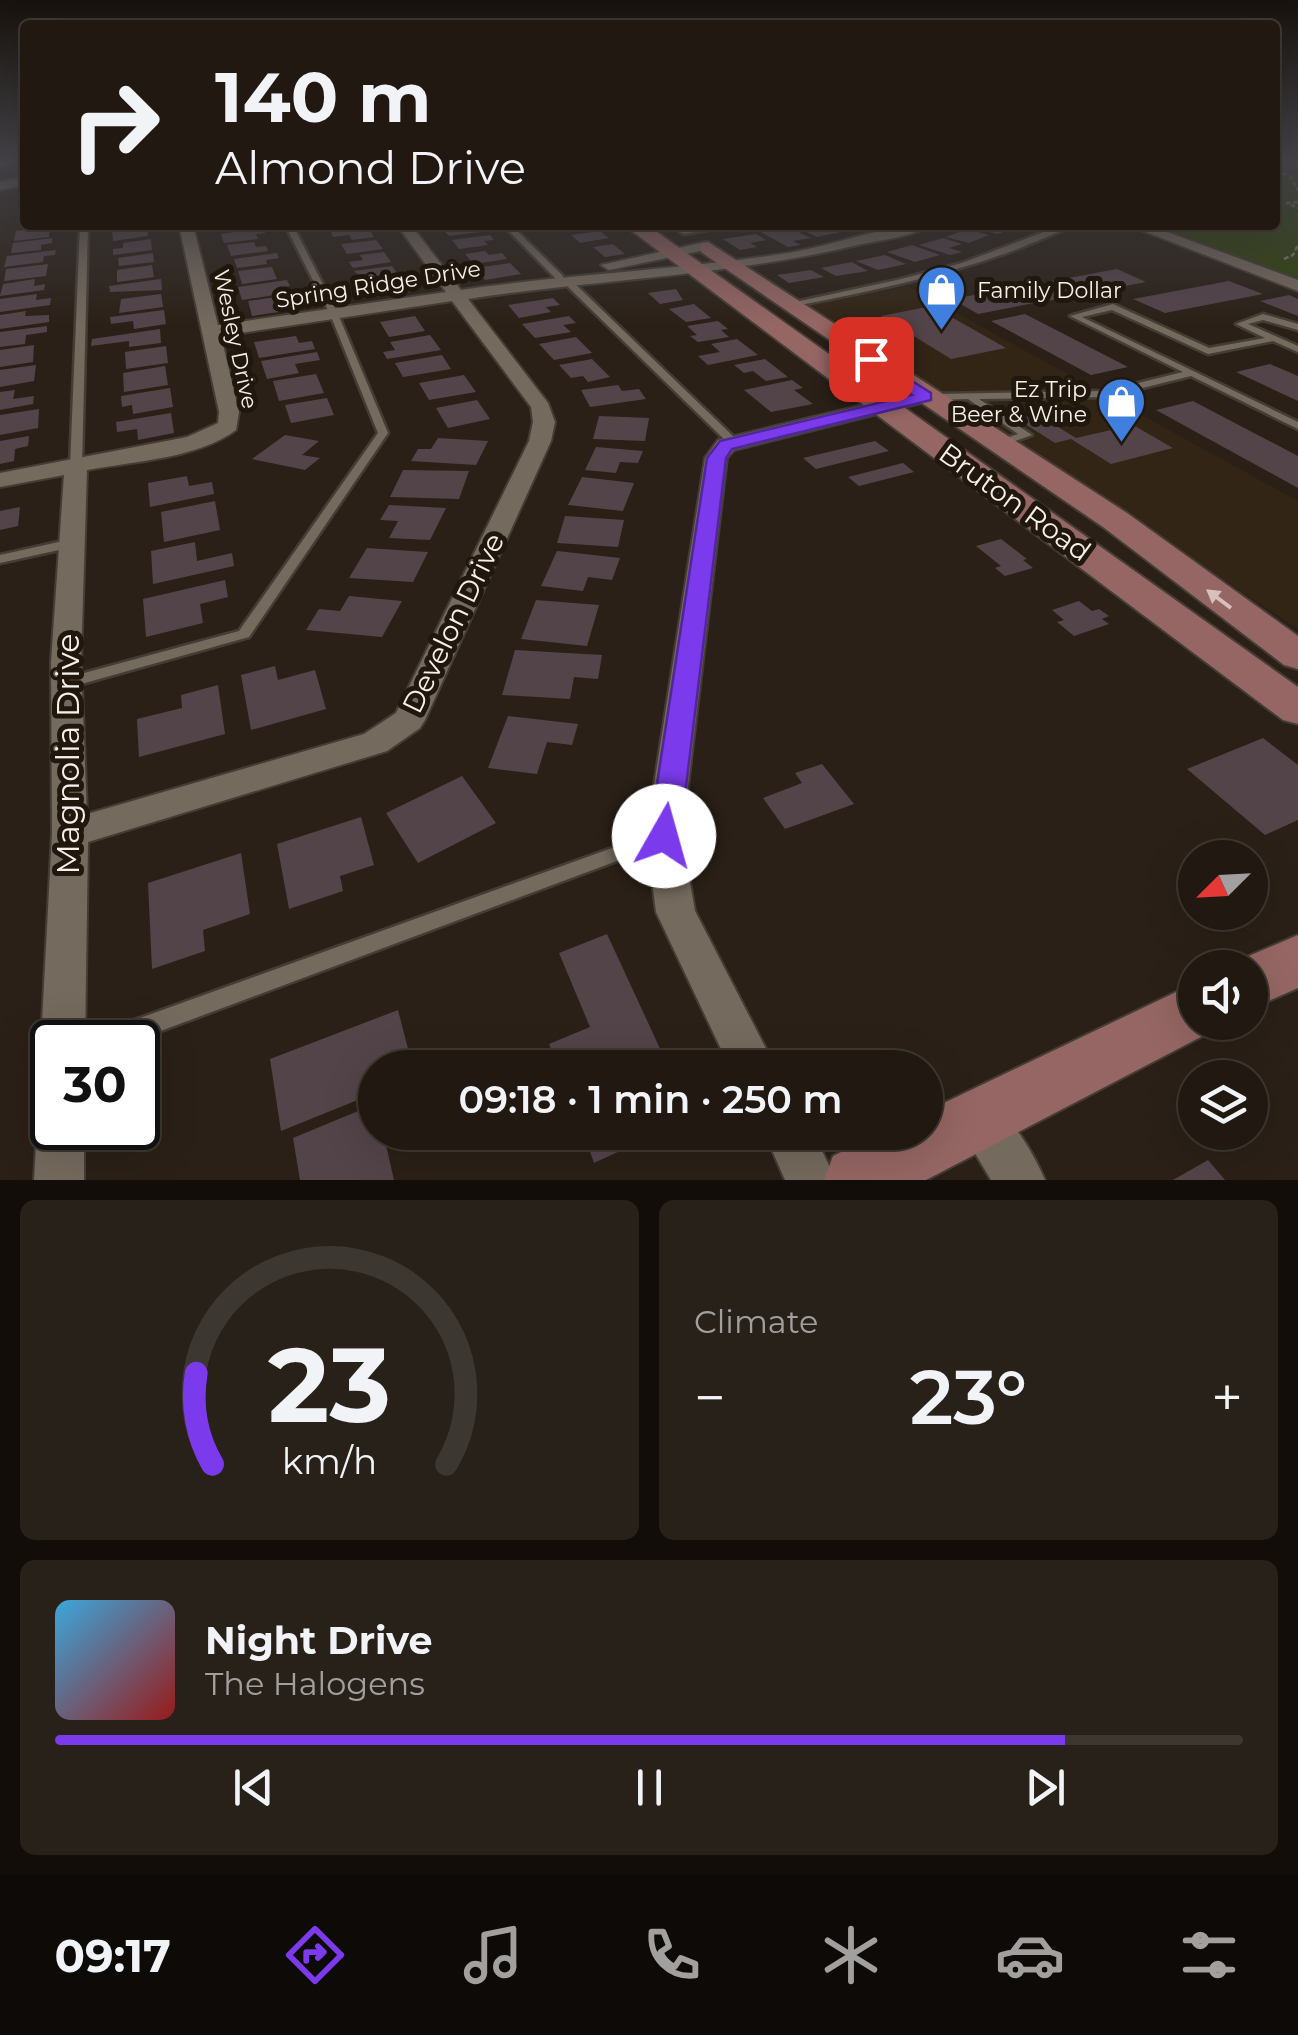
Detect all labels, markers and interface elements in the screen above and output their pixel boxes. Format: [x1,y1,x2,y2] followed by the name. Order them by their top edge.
[215,54,431,140] text: 140 m
[50,60,180,190] icon: right
[215,140,526,195] text: Almond Drive
[274,255,483,314] street label: Spring Ridge Drive
[916,264,968,332] shop icon: Family Dollar
[208,267,263,411] street label: Wesley Drive
[977,277,1122,304] place label: Family Dollar
[829,317,914,402] pin
[844,332,899,387] icon: arrive
[951,376,1087,428] place label: Ez Trip Beer & Wine
[1096,376,1148,444] shop icon: Ez Trip Beer & Wine
[933,436,1097,568] street label: Bruton Road
[395,527,511,719] street label: Develon Drive
[1206,589,1232,610] one-way arrow
[48,633,87,875] street label: Magnolia Drive
[612,784,716,888] position arrow
[1178,840,1268,930] north arrow
[1178,840,1268,1150] map controls
[1178,950,1268,1040] button: sound
[30,1020,160,1150] speed limit sign: 30
[1178,1060,1268,1150] button: layers
[459,1076,842,1123] text: 09:18 · 1 min · 250 m
[694,1302,818,1341] text: Climate
[268,1321,391,1448] text: 23
[910,1351,1027,1443] text: 23°
[694,1364,726,1431] text: −
[1211,1364,1243,1431] text: +
[282,1439,377,1483] text: km/h
[205,1617,432,1664] text: Night Drive
[205,1664,425,1703] text: The Halogens
[226,1760,281,1815] icon: previous
[622,1760,677,1815] icon: pause
[1018,1760,1073,1815] icon: next
[280,1920,350,1990] icon: directions
[458,1920,528,1990] icon: music
[637,1920,707,1990] icon: phone
[816,1920,886,1990] icon: climate
[995,1920,1065,1990] icon: car
[1174,1920,1244,1990] icon: filters
[54,1928,171,1983] text: 09:17

